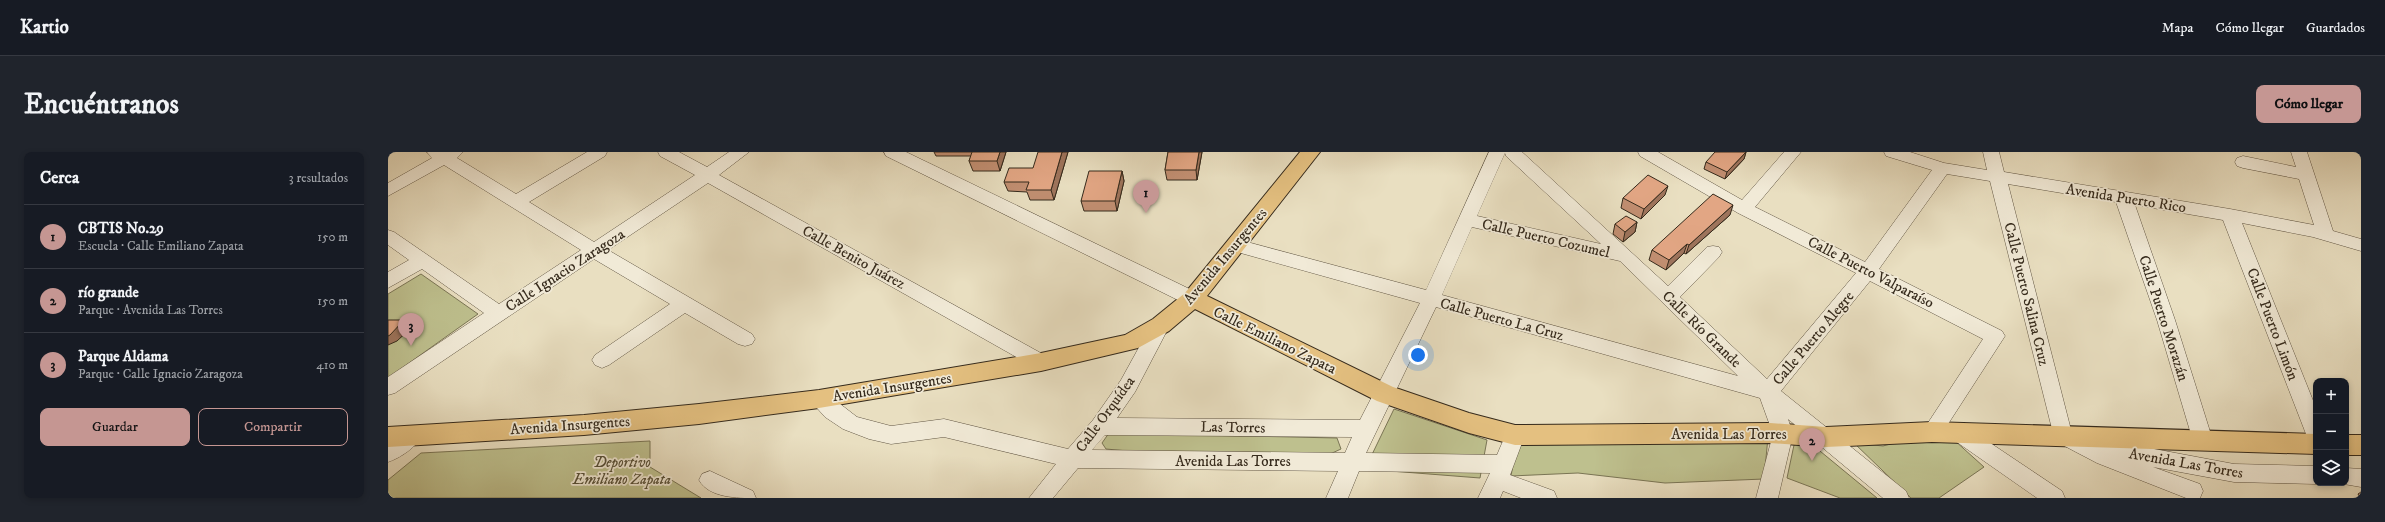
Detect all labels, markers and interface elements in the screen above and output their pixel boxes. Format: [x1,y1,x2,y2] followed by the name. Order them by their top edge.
[20,16,69,39] text: Kartio
[2162,19,2193,37] text: Mapa
[2215,19,2284,37] text: Cómo llegar
[2306,19,2365,37] text: Guardados
[2256,85,2361,123] button: Cómo llegar
[24,87,179,122] text: Encuéntranos
[40,167,79,189] text: Cerca
[289,170,348,186] text: 3 resultados
[1133,180,1159,213] pin: 1
[2064,180,2187,217] street label: Avenida Puerto Rico
[1180,204,1271,308] street label: Avenida Insurgentes
[1480,215,1612,263] street label: Calle Puerto Cozumel
[78,219,164,238] text: CBTIS No.29
[2000,220,2054,368] street label: Calle Puerto Salina Cruz
[799,221,909,294] street label: Calle Benito Juárez
[502,224,629,316] street label: Calle Ignacio Zaragoza
[51,229,55,245] text: 1
[317,229,348,245] text: 150 m
[1804,232,1937,313] street label: Calle Puerto Valparaíso
[78,238,244,254] text: Escuela · Calle Emiliano Zapata
[2134,253,2193,384] street label: Calle Puerto Morazán
[2242,265,2303,383] street label: Calle Puerto Limón
[78,283,139,302] text: río grande
[1658,287,1745,372] street label: Calle Río Grande
[1768,287,1858,389] street label: Calle Puerto Alegre
[50,293,56,309] text: 2
[317,293,348,309] text: 150 m
[1438,294,1566,345] street label: Calle Puerto La Cruz
[78,302,223,318] text: Parque · Avenida Las Torres
[1210,302,1340,379] street label: Calle Emiliano Zapata
[398,313,424,346] pin: 3
[1408,345,1428,365] your location
[78,347,168,366] text: Parque Aldama
[51,357,55,373] text: 3
[316,357,348,373] text: 410 m
[78,366,243,382] text: Parque · Calle Ignacio Zaragoza
[831,369,953,406] street label: Avenida Insurgentes
[1071,372,1140,456] street label: Calle Orquídea
[2313,378,2349,486] map controls
[2313,378,2349,414] button: +
[40,408,190,446] button: Guardar
[198,408,348,446] button: Compartir
[510,412,631,439] street label: Avenida Insurgentes
[2313,414,2349,450] button: −
[1200,417,1266,438] street label: Las Torres
[1671,425,1787,444] street label: Avenida Las Torres
[1799,428,1825,461] pin: 2
[2127,444,2244,483] street label: Avenida Las Torres
[2313,450,2349,486] button: layers
[1175,452,1291,471] street label: Avenida Las Torres
[572,453,671,489] park label: Deportivo Emiliano Zapata

